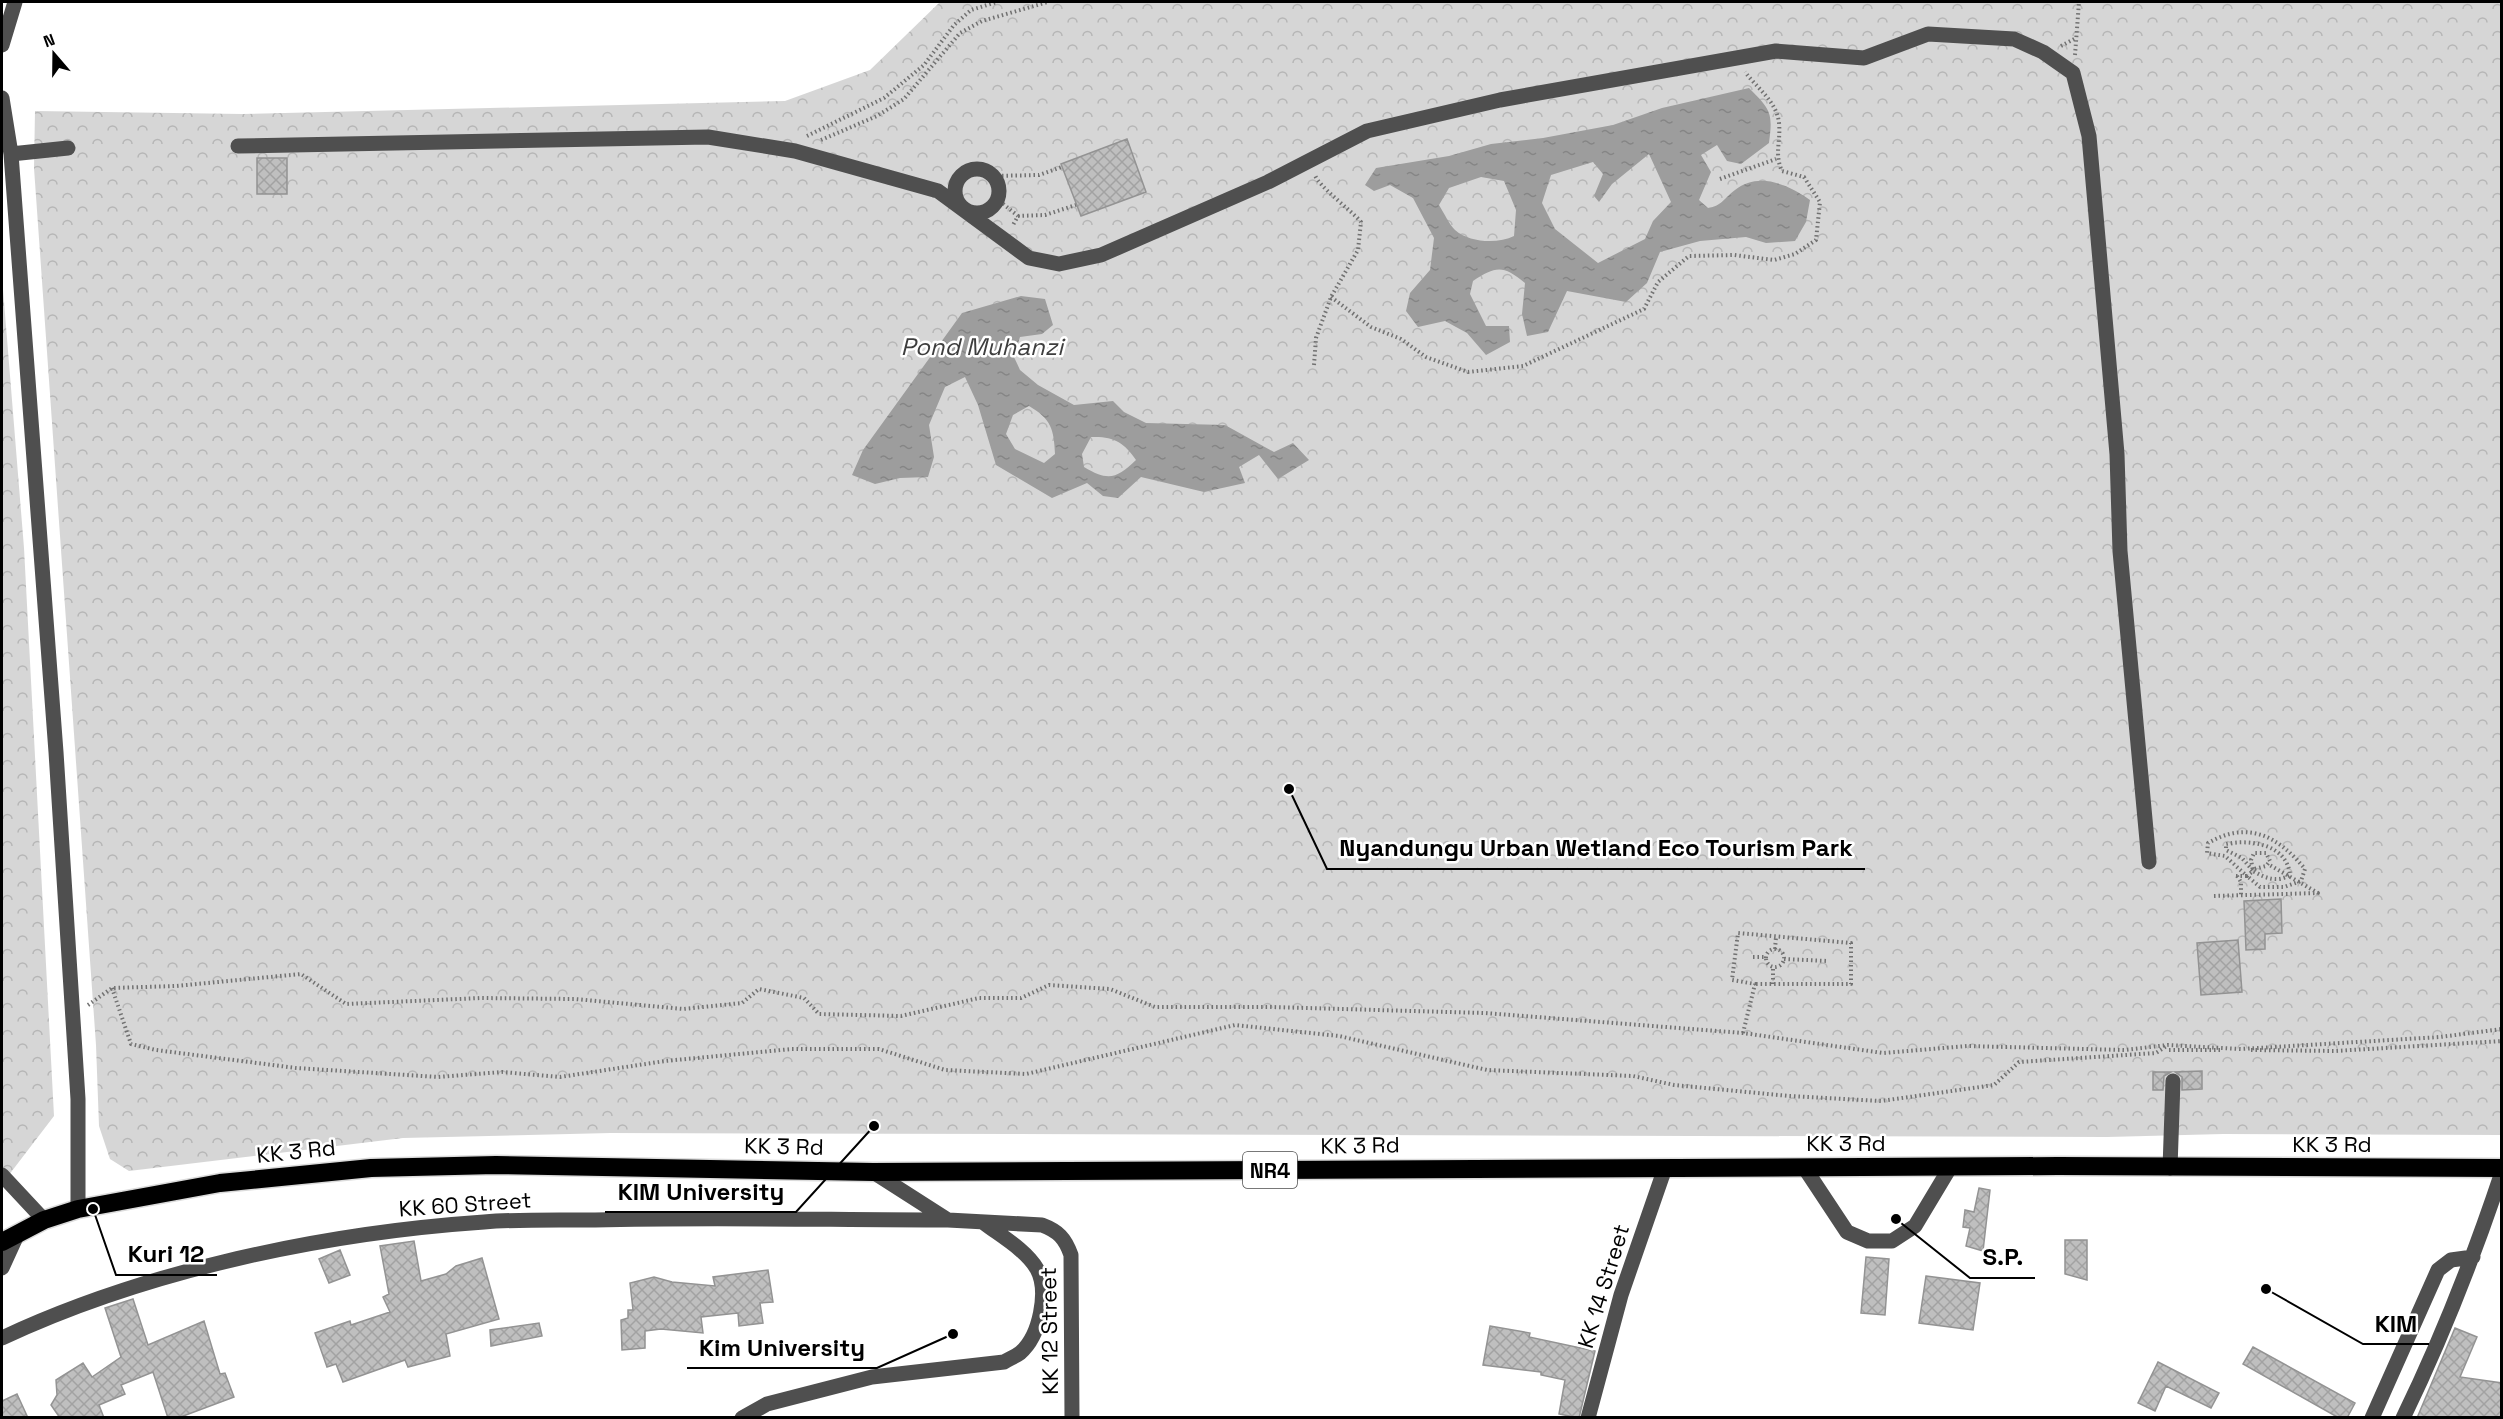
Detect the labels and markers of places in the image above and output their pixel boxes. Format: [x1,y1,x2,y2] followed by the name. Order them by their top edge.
[1327,827,1865,869] callout: Nyandungu Urban Wetland Eco Tourism Park
[605,1170,796,1212] callout: KIM University
[116,1233,217,1275] callout: Kuri 12
[1970,1236,2035,1278] callout: S.P.
[2363,1302,2429,1344] callout: KIM
[687,1326,877,1368] callout: Kim University

